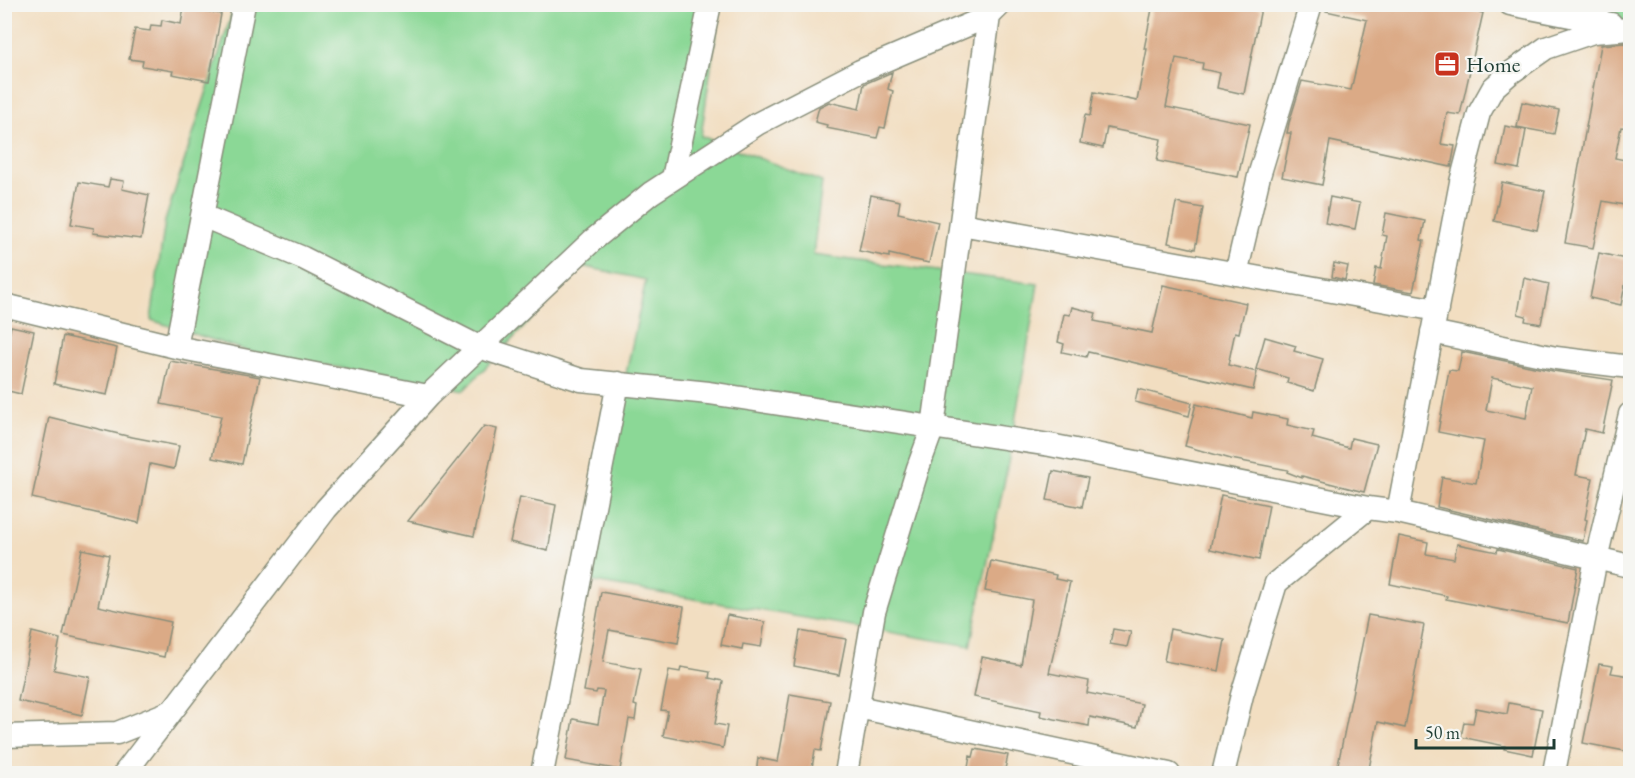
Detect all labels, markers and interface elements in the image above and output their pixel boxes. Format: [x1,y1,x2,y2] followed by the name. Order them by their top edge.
[1432,49,1462,79] office icon: Home
[1466,50,1521,79] place label: Home
[1416,712,1554,750] scale bar
[1425,721,1460,744] text: 50 m

